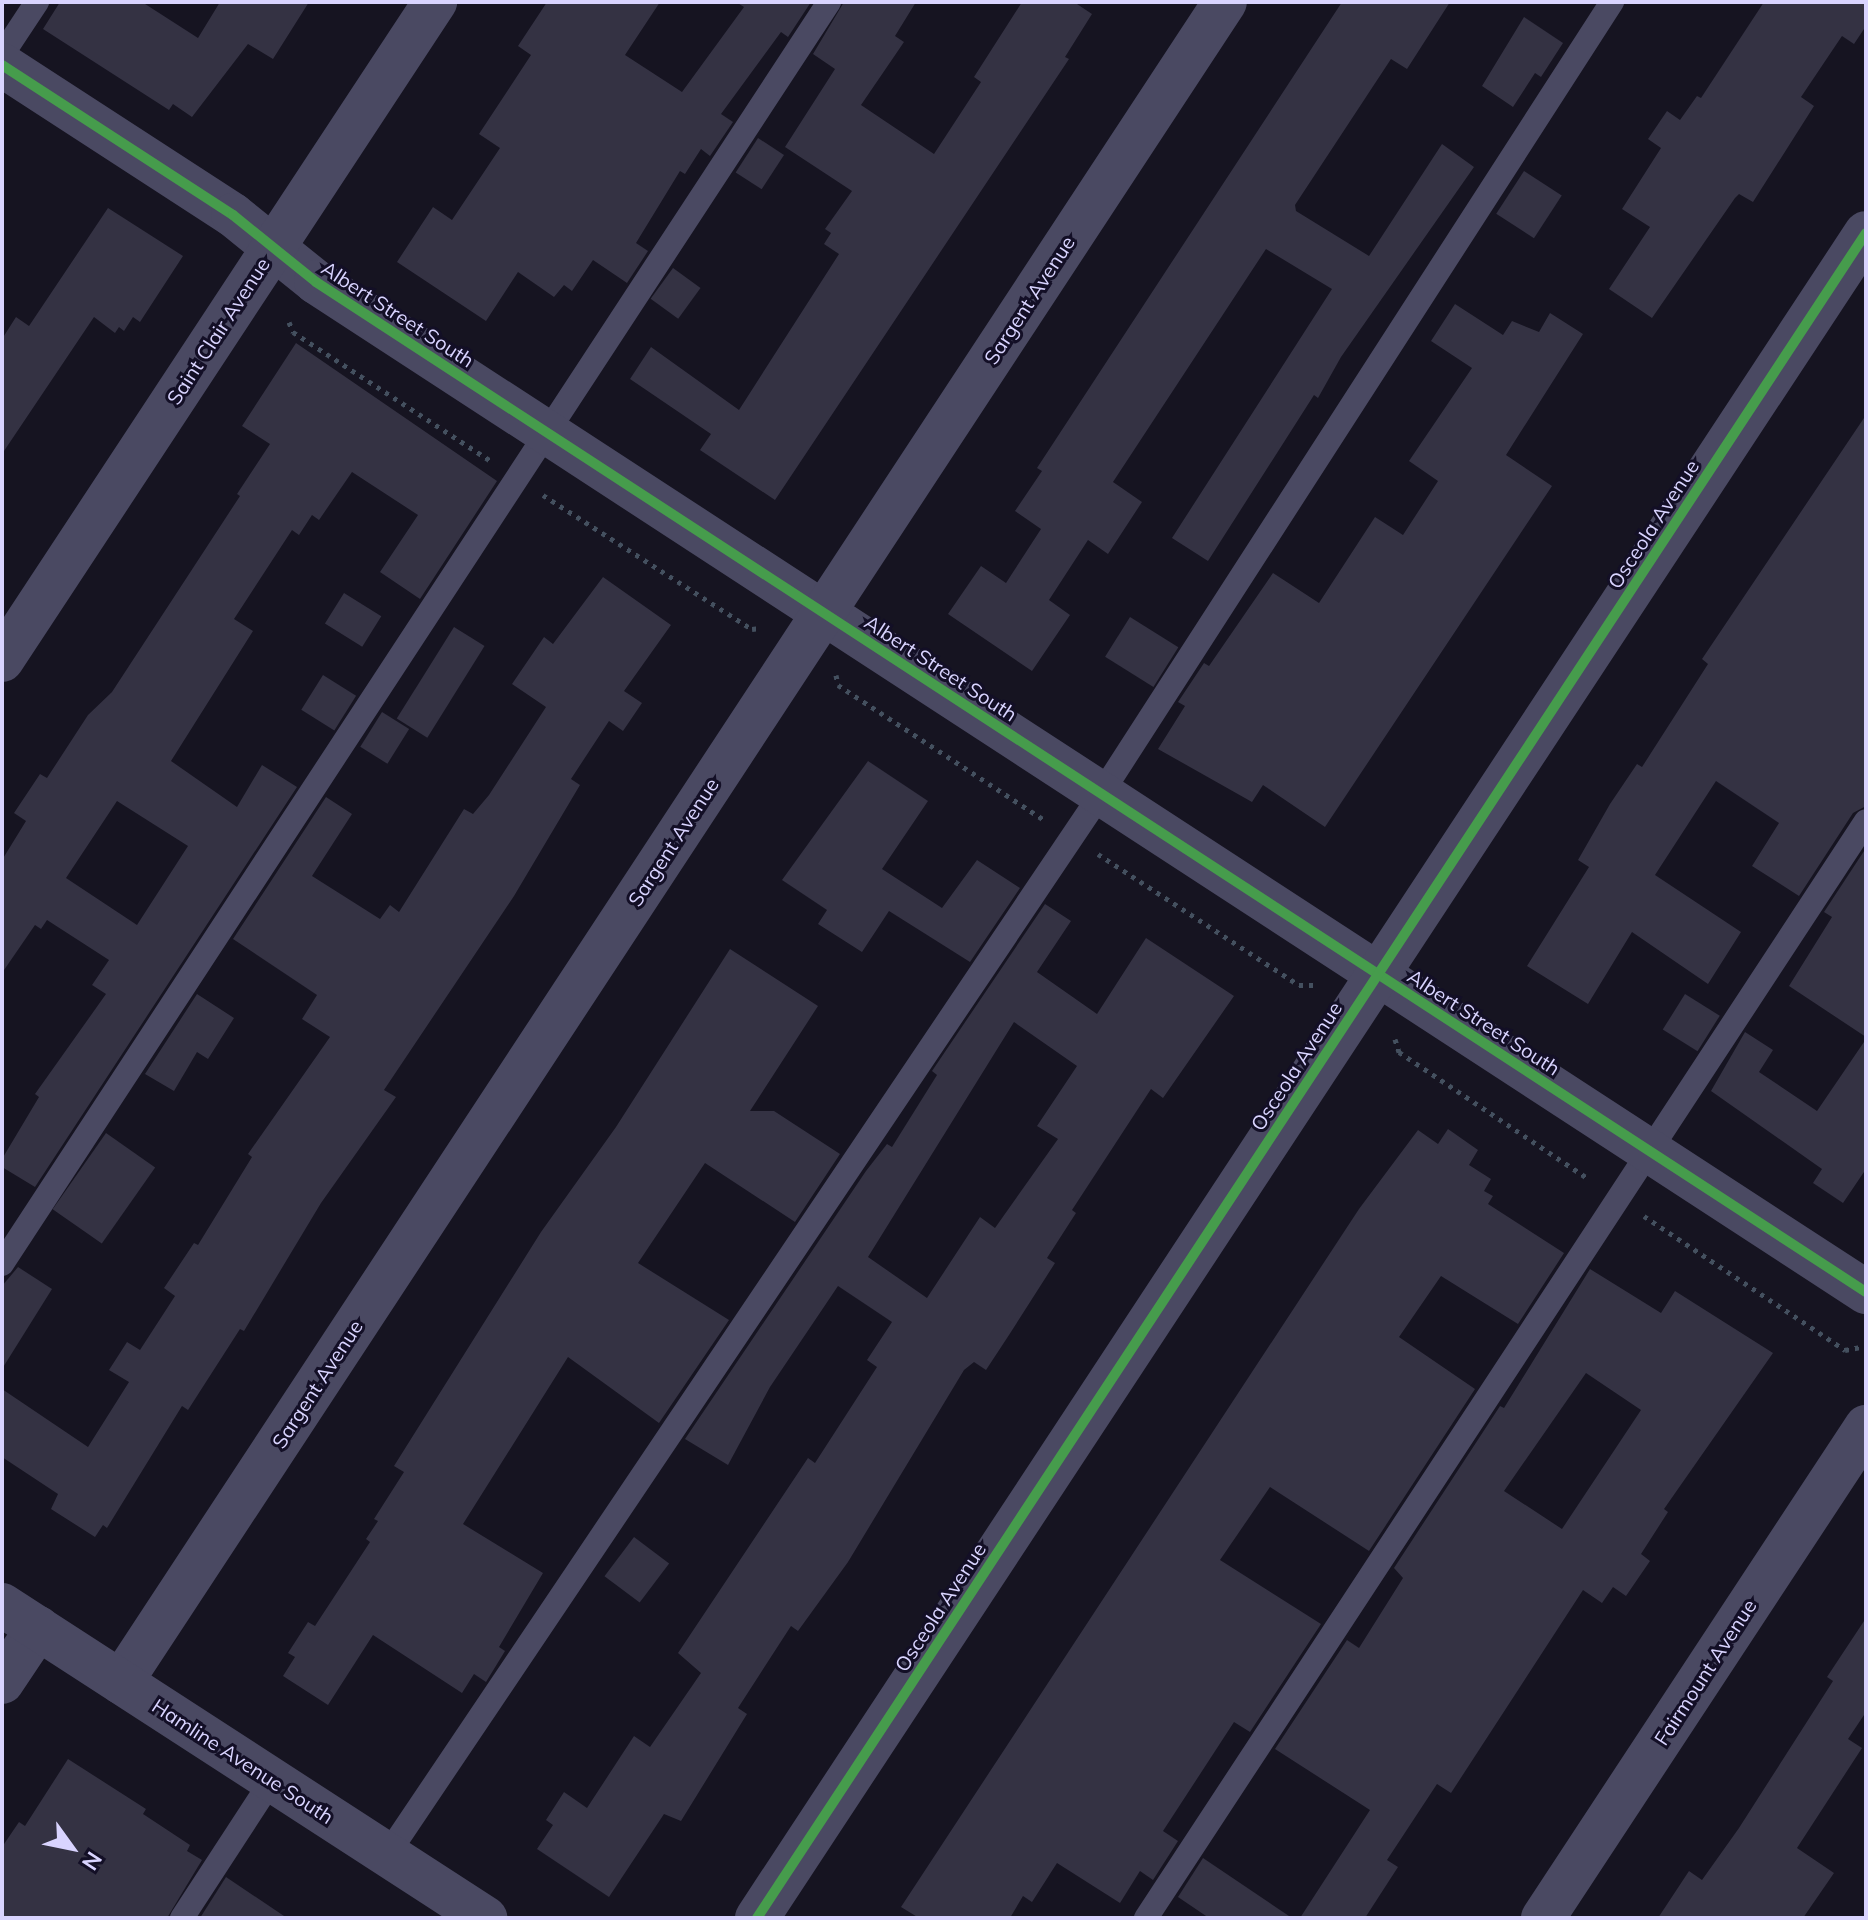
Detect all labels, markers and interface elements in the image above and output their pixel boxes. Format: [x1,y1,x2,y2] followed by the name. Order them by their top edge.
[979,231,1079,369] street label: Sargent Avenue
[162,253,274,409] street label: Saint Clair Avenue
[317,256,479,372] street label: Albert Street South
[1602,455,1704,593] street label: Osceola Avenue
[860,610,1022,726] street label: Albert Street South
[623,773,723,911] street label: Sargent Avenue
[1403,964,1565,1080] street label: Albert Street South
[1245,997,1347,1135] street label: Osceola Avenue
[267,1315,367,1453] street label: Sargent Avenue
[889,1538,991,1676] street label: Osceola Avenue
[1649,1595,1761,1749] street label: Fairmount Avenue
[148,1693,338,1829] street label: Hamline Avenue South
[32,1808,112,1888] north arrow
[76,1846,108,1876] text: N

